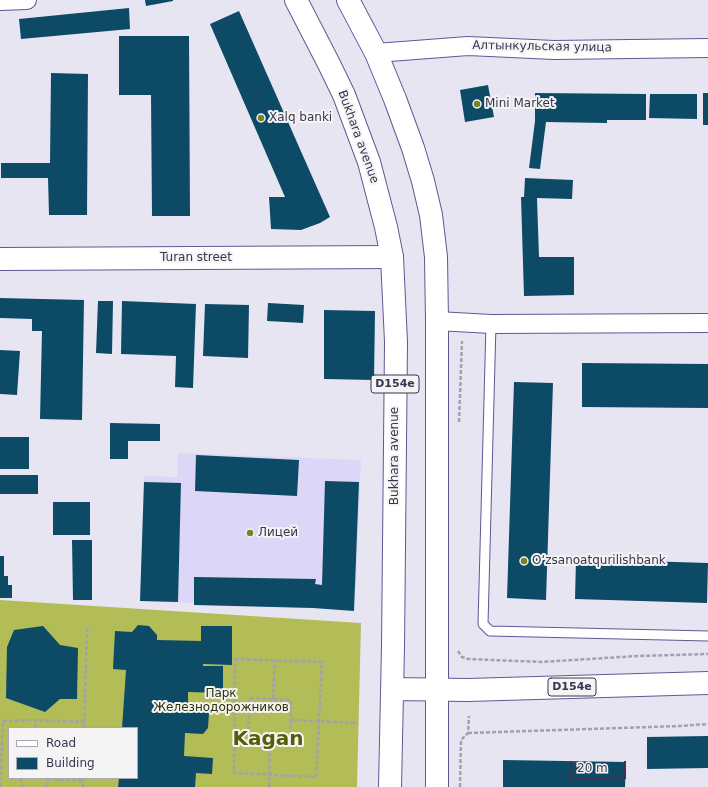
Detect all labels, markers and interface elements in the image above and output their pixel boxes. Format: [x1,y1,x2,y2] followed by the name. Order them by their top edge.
[472,39,612,55] street label: Алтынкульская улица
[334,88,382,186] street label: Bukhara avenue
[485,97,555,111] place label: Mini Market
[472,99,482,109] marker: Mini Market
[269,111,332,125] place label: Xalq banki
[256,113,266,123] marker: Xalq banki
[160,251,232,265] street label: Turan street
[371,375,419,393] road number: D154e
[388,407,402,505] street label: Bukhara avenue
[258,526,298,540] place label: Лицей
[245,528,255,538] marker: Лицей
[532,554,666,568] place label: Oʻzsanoatqurilishbank
[519,556,529,566] marker: Oʻzsanoatqurilishbank
[548,678,596,696] road number: D154e
[153,687,289,715] park label: Парк Железнодорожников
[8,727,138,779] legend
[232,728,304,752] district label: Kagan
[46,736,76,750] text: Road
[572,753,628,779] scale bar
[46,756,95,770] text: Building
[577,761,608,775] text: 20 m

